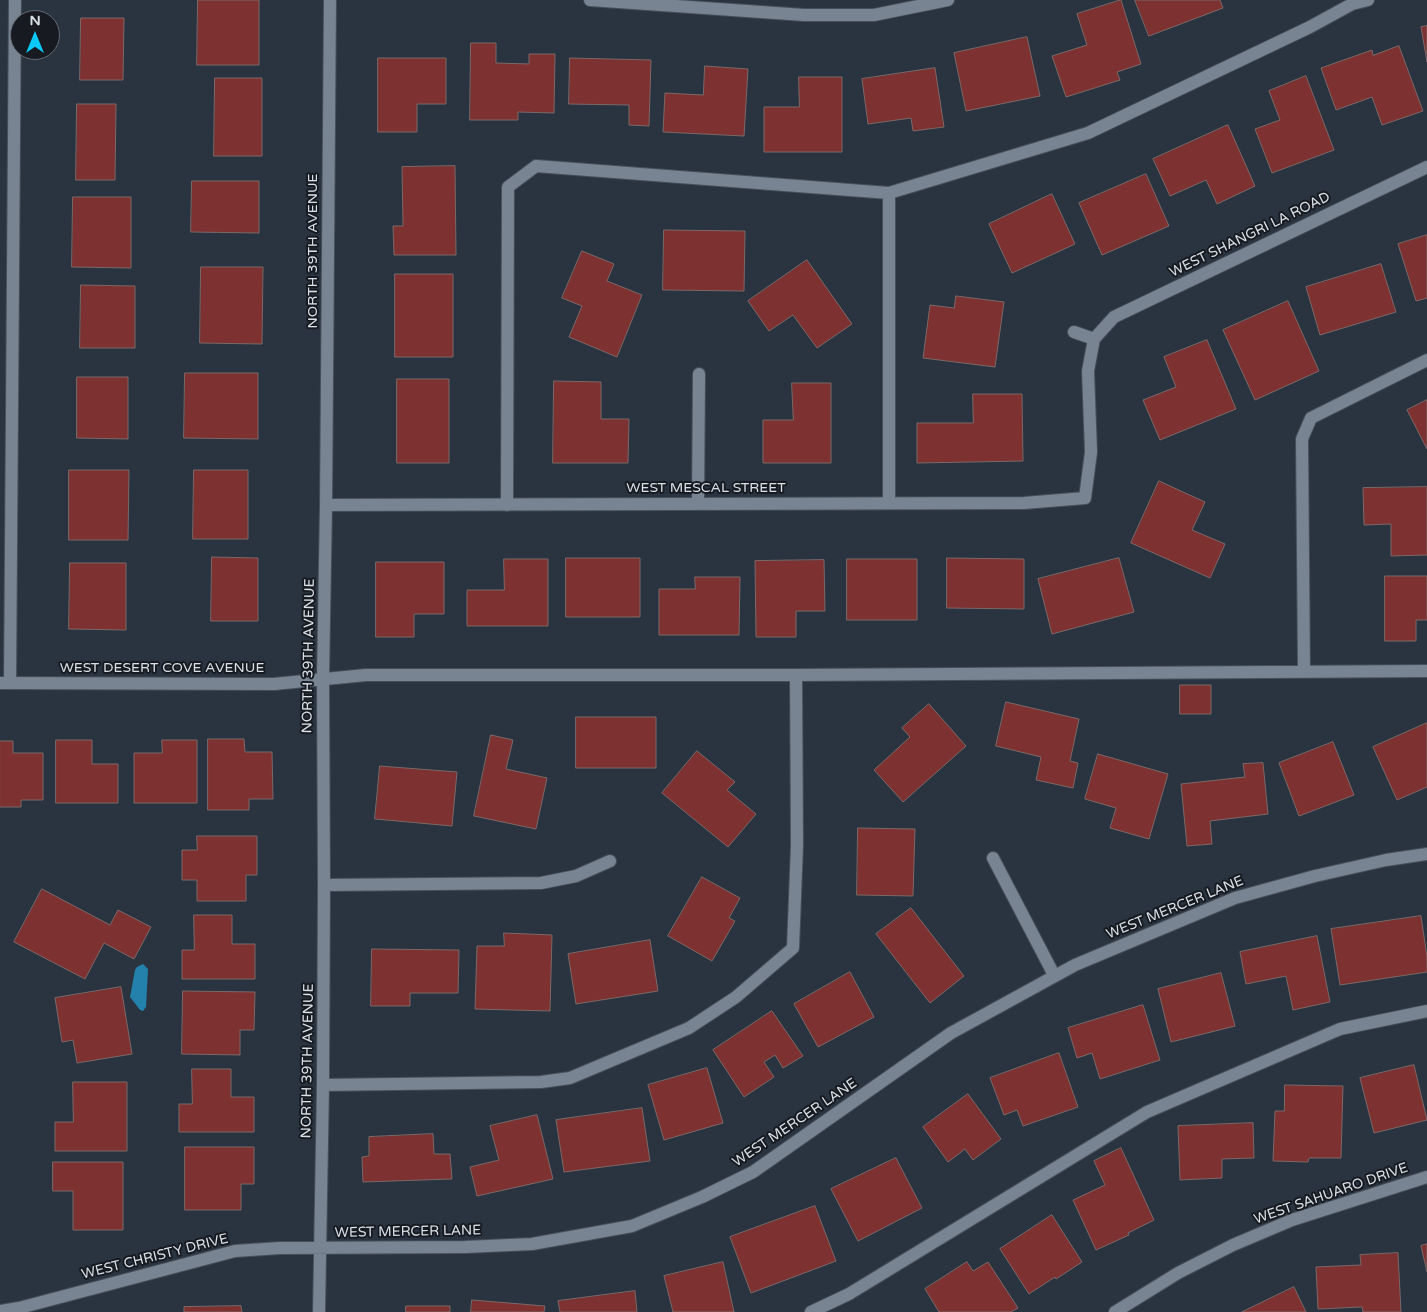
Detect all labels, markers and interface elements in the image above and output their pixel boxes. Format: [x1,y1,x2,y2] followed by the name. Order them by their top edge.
[10,10,60,60] north arrow
[29,12,41,29] text: N
[305,174,321,328] street label: NORTH 39TH AVENUE
[1167,189,1333,281] street label: WEST SHANGRI LA ROAD
[626,480,786,496] street label: WEST MESCAL STREET
[299,578,319,734] street label: NORTH 39TH AVENUE
[60,660,264,676] street label: WEST DESERT COVE AVENUE
[1104,873,1246,943] street label: WEST MERCER LANE
[298,983,318,1139] street label: NORTH 39TH AVENUE
[730,1075,860,1171] street label: WEST MERCER LANE
[1252,1160,1410,1228] street label: WEST SAHUARO DRIVE
[335,1222,481,1242] street label: WEST MERCER LANE
[80,1231,230,1283] street label: WEST CHRISTY DRIVE

